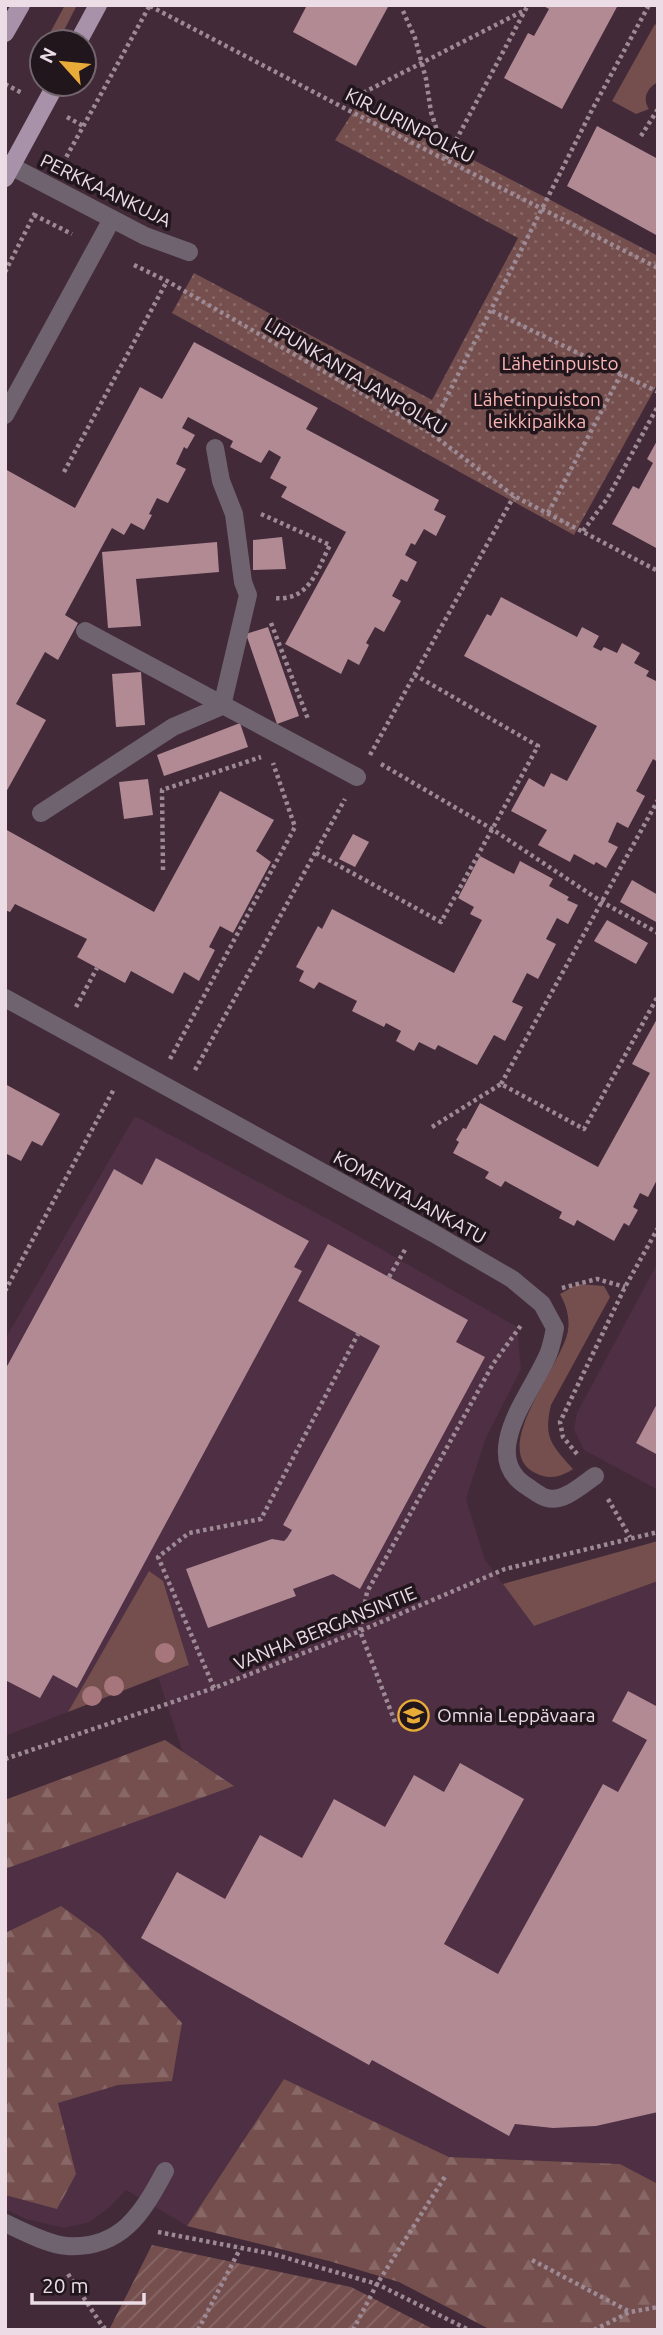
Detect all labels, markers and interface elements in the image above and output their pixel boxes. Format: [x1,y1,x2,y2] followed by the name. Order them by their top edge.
[28,28,98,98] north arrow
[35,44,61,67] text: N
[342,83,478,167] street label: KIRJURINPOLKU
[37,149,176,231] street label: PERKKAANKUJA
[261,313,451,439] street label: LIPUNKANTAJANPOLKU
[501,352,619,374] park label: Lähetinpuisto
[473,388,601,432] park label: Lähetinpuiston leikkipaikka
[330,1146,490,1248] street label: KOMENTAJANKATU
[231,1581,419,1675] street label: VANHA BERGANSINTIE
[397,1698,431,1732] school or university icon: Omnia Leppävaara
[437,1704,596,1726] place label: Omnia Leppävaara
[32,2262,144,2306] scale bar
[42,2273,89,2297] text: 20 m

